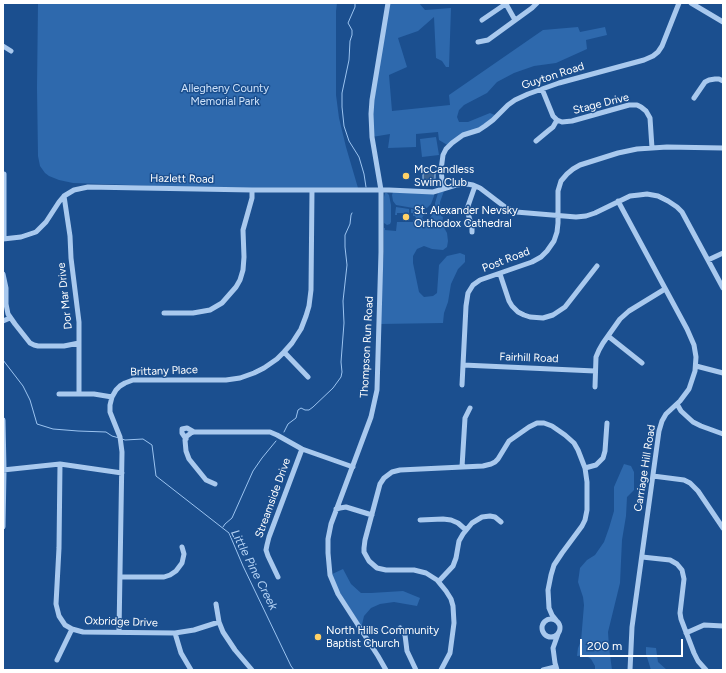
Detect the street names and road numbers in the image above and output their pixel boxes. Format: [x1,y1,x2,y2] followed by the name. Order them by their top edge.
[520,60,586,92] street label: Guyton Road
[572,91,630,117] street label: Stage Drive
[150,172,214,186] street label: Hazlett Road
[480,245,532,275] street label: Post Road
[55,262,75,330] street label: Dor Mar Drive
[358,296,376,398] street label: Thompson Run Road
[499,350,559,366] street label: Fairhill Road
[130,363,198,379] street label: Brittany Place
[632,424,658,512] street label: Carriage Hill Road
[252,456,294,540] street label: Streamside Drive
[84,614,158,630] street label: Oxbridge Drive

